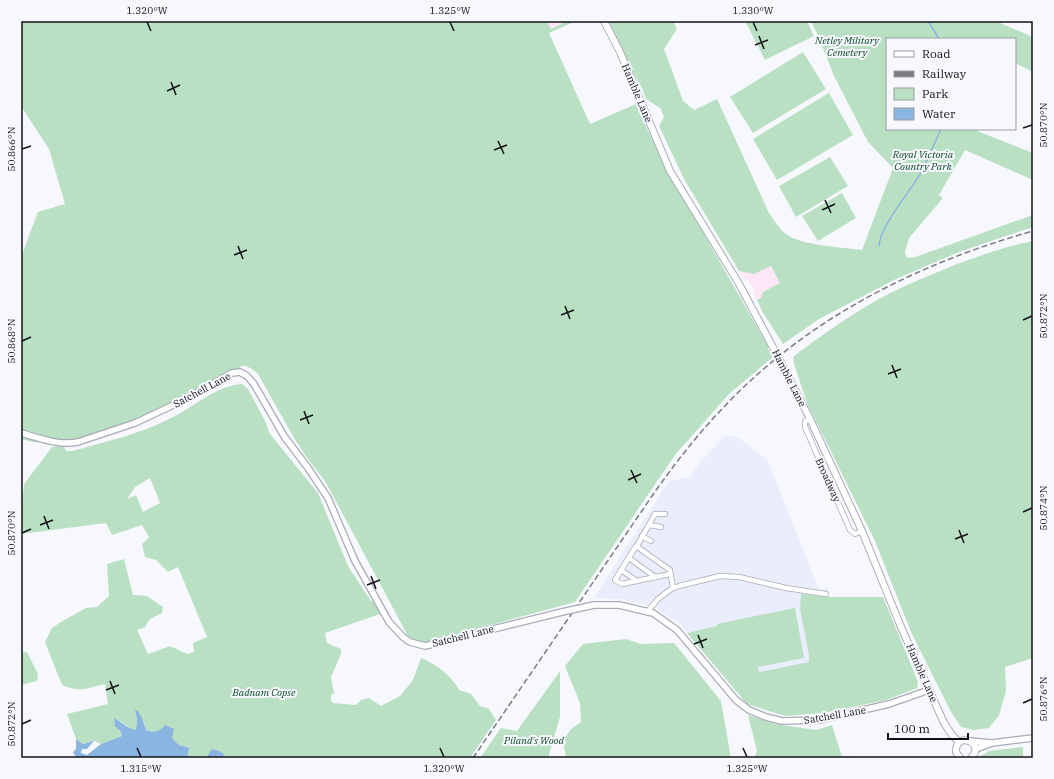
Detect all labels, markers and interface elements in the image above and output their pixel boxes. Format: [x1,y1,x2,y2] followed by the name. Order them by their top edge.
[126,4,168,17] text: 1.320°W
[429,4,471,17] text: 1.325°W
[732,4,774,17] text: 1.330°W
[814,34,880,59] park label: Netley Military Cemetery
[886,38,1016,130] legend
[922,46,951,61] text: Road
[619,62,655,124] street label: Hamble Lane
[922,66,967,81] text: Railway
[922,86,948,101] text: Park
[1037,102,1050,148] text: 50.870°N
[922,106,956,121] text: Water
[5,126,18,172] text: 50.866°N
[892,148,954,173] park label: Royal Victoria Country Park
[1037,293,1050,339] text: 50.872°N
[5,318,18,364] text: 50.868°N
[769,347,809,409] street label: Hamble Lane
[171,369,233,411] street label: Satchell Lane
[813,456,844,505] street label: Broadway
[1037,485,1050,531] text: 50.874°N
[5,510,18,556] text: 50.870°N
[431,622,495,650] street label: Satchell Lane
[903,642,941,704] street label: Hamble Lane
[1037,676,1050,722] text: 50.876°N
[232,686,296,699] park label: Badnam Copse
[5,701,18,747] text: 50.872°N
[803,703,867,727] street label: Satchell Lane
[888,715,968,741] scale bar
[894,721,930,736] text: 100 m
[503,734,565,747] park label: Piland's Wood
[120,762,162,775] text: 1.315°W
[423,762,465,775] text: 1.320°W
[726,762,768,775] text: 1.325°W

